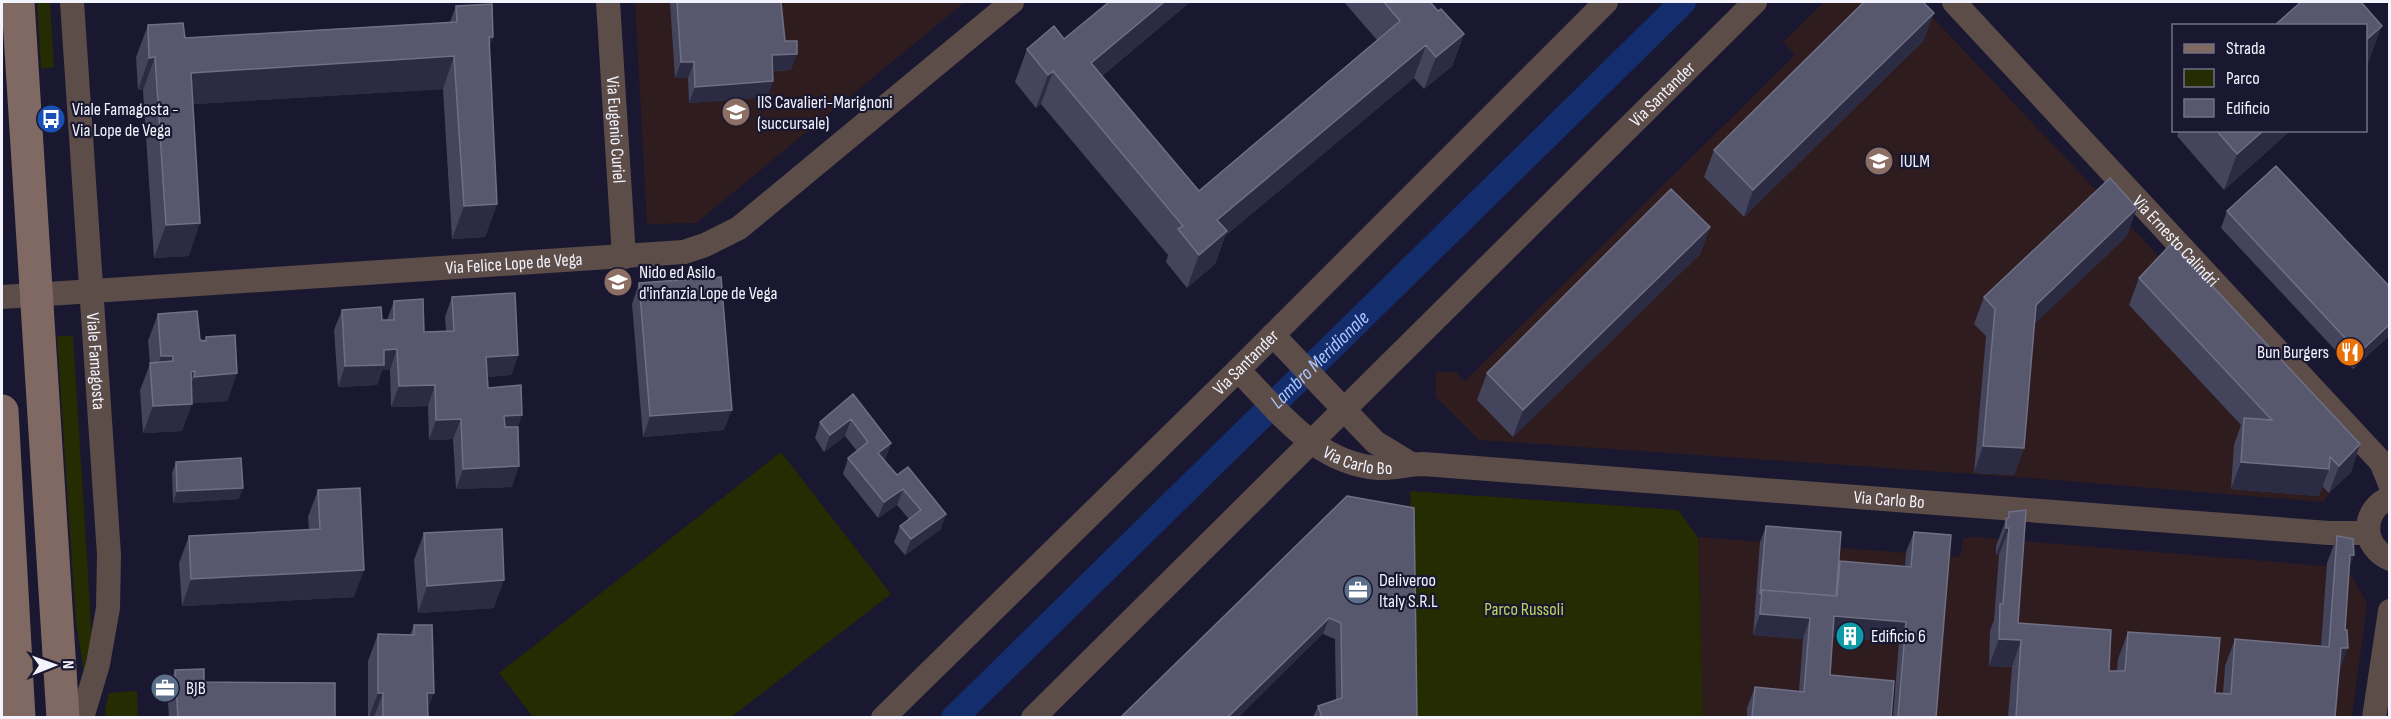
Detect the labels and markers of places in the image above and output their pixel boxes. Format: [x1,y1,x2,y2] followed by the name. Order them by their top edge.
[757,92,893,134] place label: IIS Cavalieri-Marignoni (succursale)
[720,96,752,128] school or university icon: IIS Cavalieri-Marignoni (succursale)
[72,99,179,141] place label: Viale Famagosta - Via Lope de Vega
[35,103,67,135] bus stop icon: Viale Famagosta - Via Lope de Vega
[1863,145,1895,177] school or university icon: IULM
[1900,151,1930,172] place label: IULM
[639,262,777,304] place label: Nido ed Asilo d'infanzia Lope de Vega
[602,266,634,298] school or university icon: Nido ed Asilo d'infanzia Lope de Vega
[2334,336,2366,368] restaurant icon: Bun Burgers
[2257,342,2329,363] place label: Bun Burgers
[1379,570,1438,612] place label: Deliveroo Italy S.R.L
[1342,574,1374,606] office icon: Deliveroo Italy S.R.L
[1834,620,1866,652] building icon: Edificio 6
[1871,626,1926,647] place label: Edificio 6
[149,672,181,704] office icon: BJB
[186,678,206,699] place label: BJB

